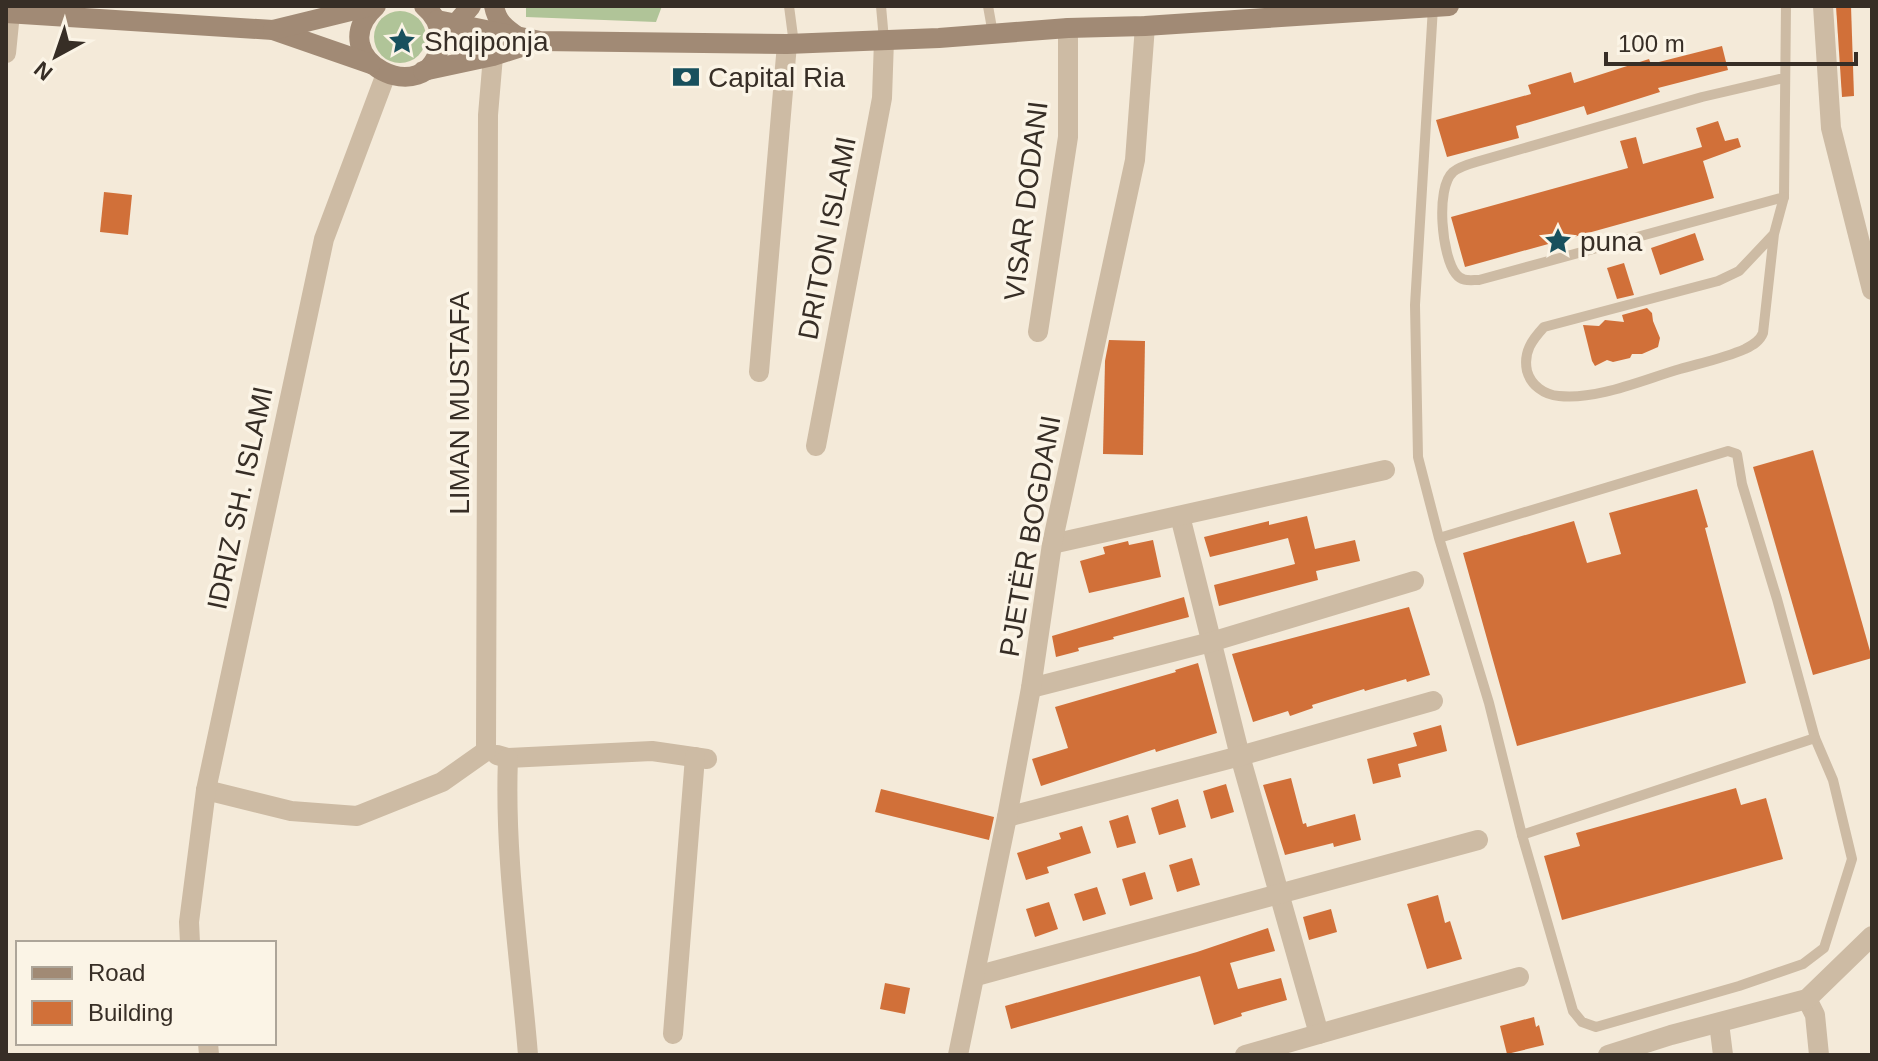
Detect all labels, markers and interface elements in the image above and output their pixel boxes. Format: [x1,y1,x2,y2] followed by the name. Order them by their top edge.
[16,16,96,96] north arrow
[1606,16,1856,66] scale bar
[387,26,417,56] place icon: Shqiponja
[424,26,549,57] place label: Shqiponja
[1618,30,1685,57] text: 100 m
[29,56,58,86] text: N
[671,62,701,92] bank icon: Capital Ria
[708,62,845,93] place label: Capital Ria
[998,100,1054,302] street label: VISAR DODANI
[792,134,862,342] street label: DRITON ISLAMI
[1543,226,1573,256] place icon: puna
[1580,226,1643,257] place label: puna
[444,291,475,515] street label: LIMAN MUSTAFA
[201,384,279,612] street label: IDRIZ SH. ISLAMI
[994,413,1066,659] street label: PJETËR BOGDANI
[16,941,276,1045] legend
[88,959,145,986] text: Road
[88,999,173,1026] text: Building

